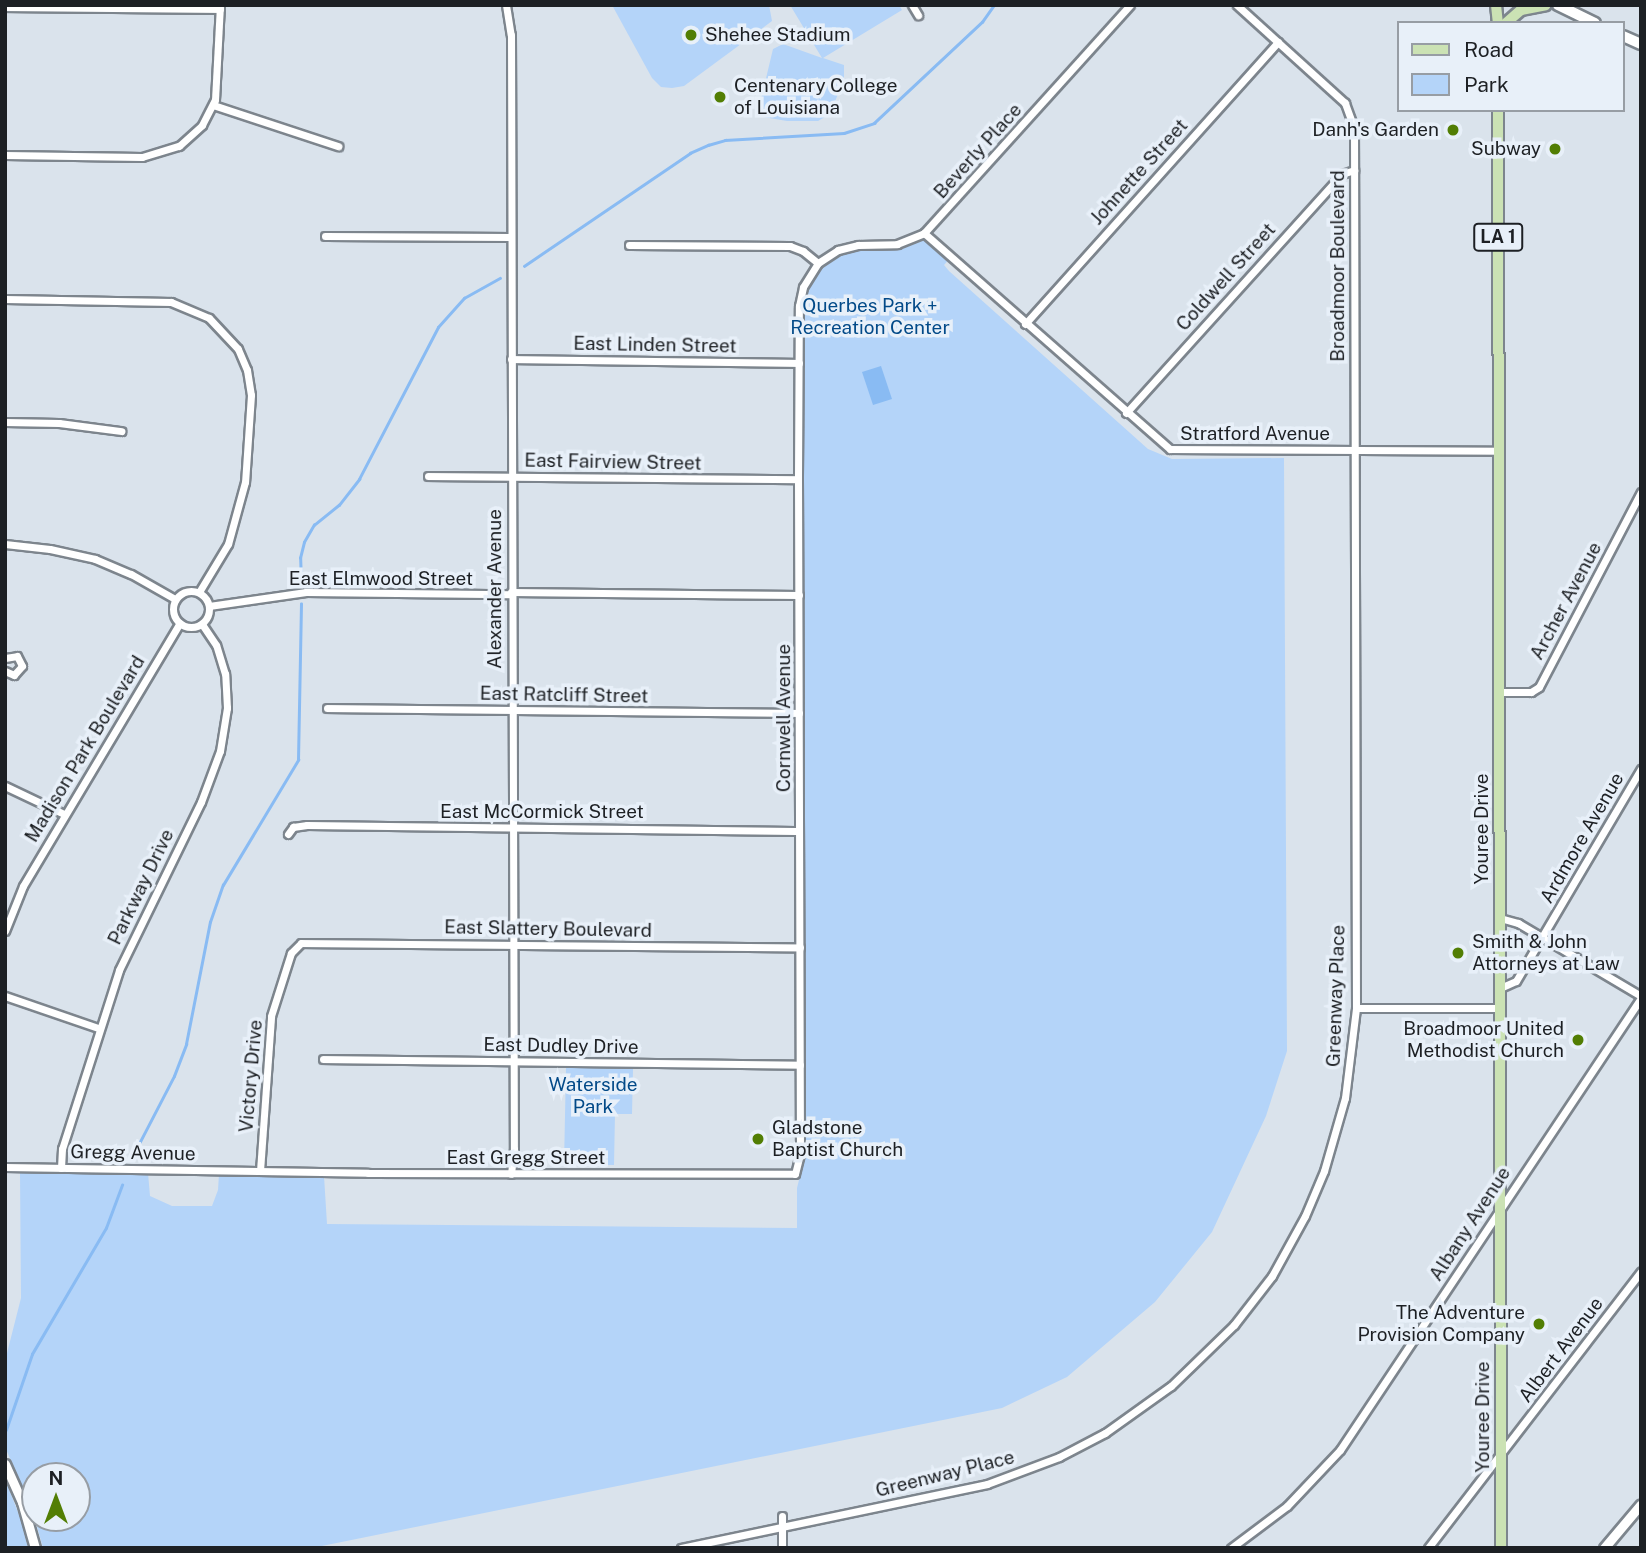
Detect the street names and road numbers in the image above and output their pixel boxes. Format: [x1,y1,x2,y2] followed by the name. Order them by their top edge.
[929,99,1027,203] street label: Beverly Place
[1085,114,1193,230] street label: Johnette Street
[1327,170,1349,362] street label: Broadmoor Boulevard
[1172,218,1280,336] street label: Coldwell Street
[1472,222,1524,251] road number: LA 1
[573,332,737,358] street label: East Linden Street
[1180,423,1330,445] street label: Stratford Avenue
[524,449,702,475] street label: East Fairview Street
[484,509,506,669] street label: Alexander Avenue
[1525,538,1607,664] street label: Archer Avenue
[289,568,473,590] street label: East Elmwood Street
[773,644,795,792] street label: Cornwell Avenue
[20,652,150,846] street label: Madison Park Boulevard
[479,682,649,708] street label: East Ratcliff Street
[1535,769,1629,907] street label: Ardmore Avenue
[1471,773,1493,885] street label: Youree Drive
[440,801,644,823] street label: East McCormick Street
[103,825,179,949] street label: Parkway Drive
[444,916,652,942] street label: East Slattery Boulevard
[1322,925,1350,1067] street label: Greenway Place
[235,1019,267,1133] street label: Victory Drive
[483,1033,639,1059] street label: East Dudley Drive
[70,1141,196,1165] street label: Gregg Avenue
[447,1147,605,1169] street label: East Gregg Street
[1425,1163,1515,1285] street label: Albany Avenue
[1514,1293,1608,1407] street label: Albert Avenue
[1472,1361,1494,1473] street label: Youree Drive
[873,1446,1017,1502] street label: Greenway Place

